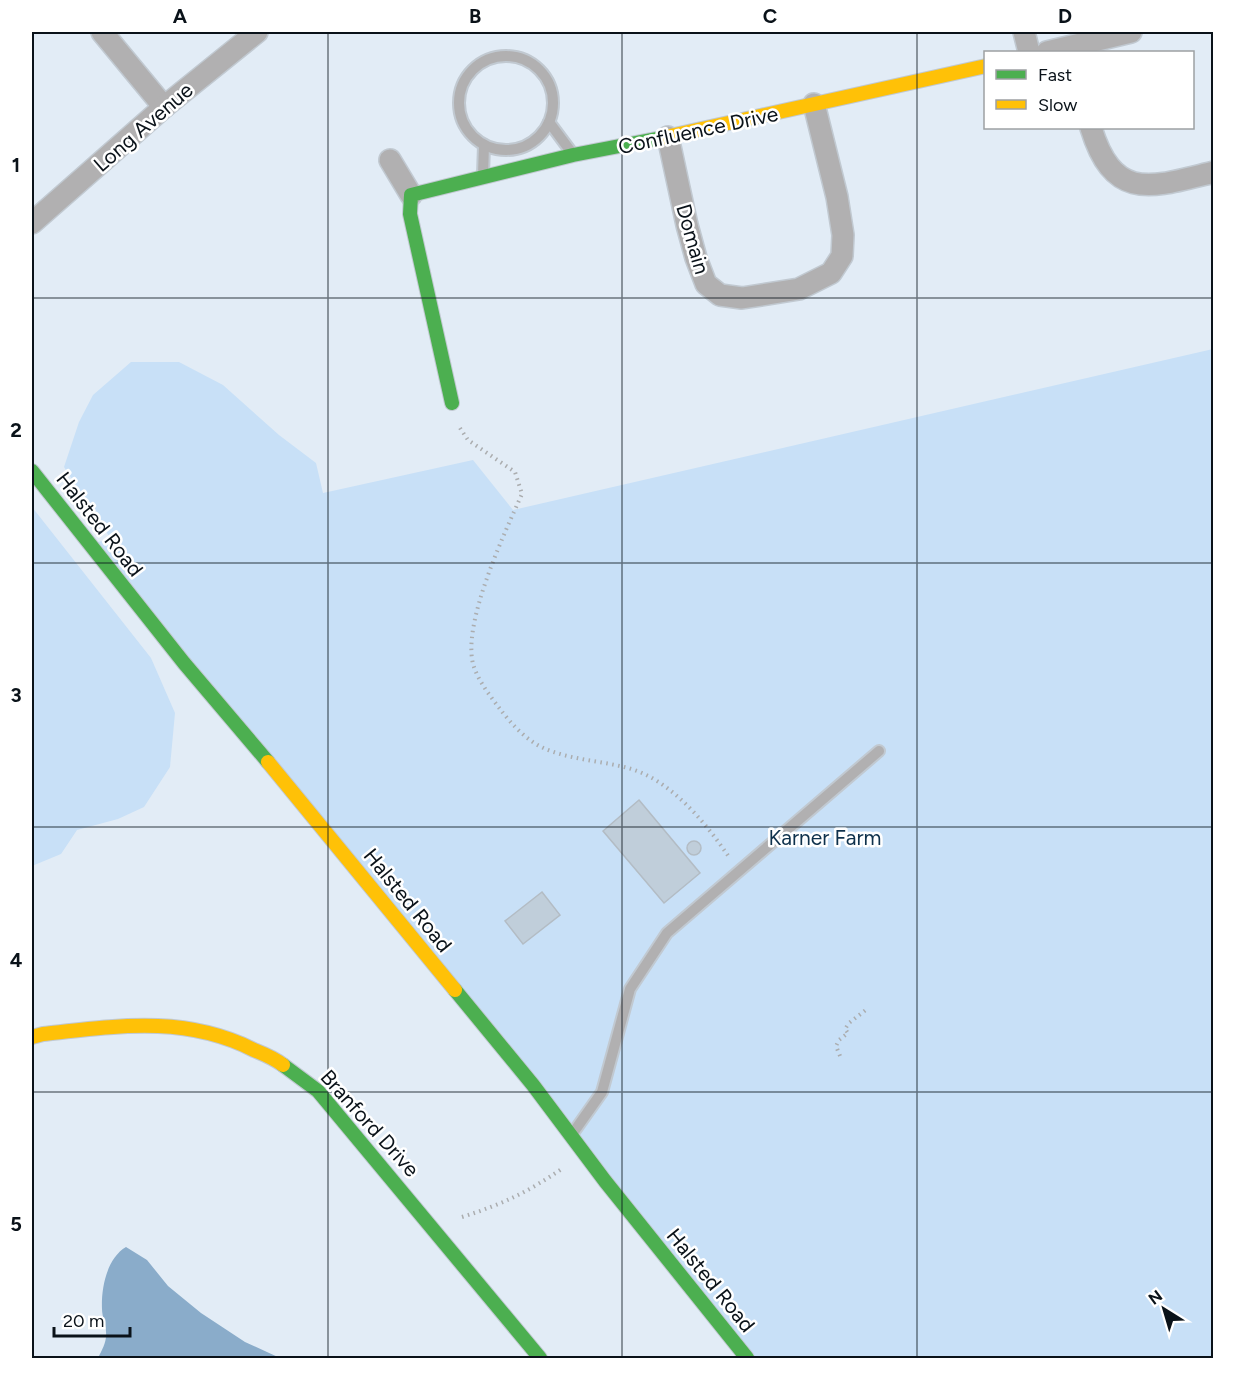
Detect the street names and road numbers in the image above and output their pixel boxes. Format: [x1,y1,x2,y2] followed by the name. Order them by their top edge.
[88,77,198,177] street label: Long Avenue
[616,101,780,159] street label: Confluence Drive
[671,201,715,277] street label: Domain
[51,467,149,581] street label: Halsted Road
[359,843,457,957] street label: Halsted Road
[315,1064,425,1182] street label: Branford Drive
[662,1223,760,1337] street label: Halsted Road

